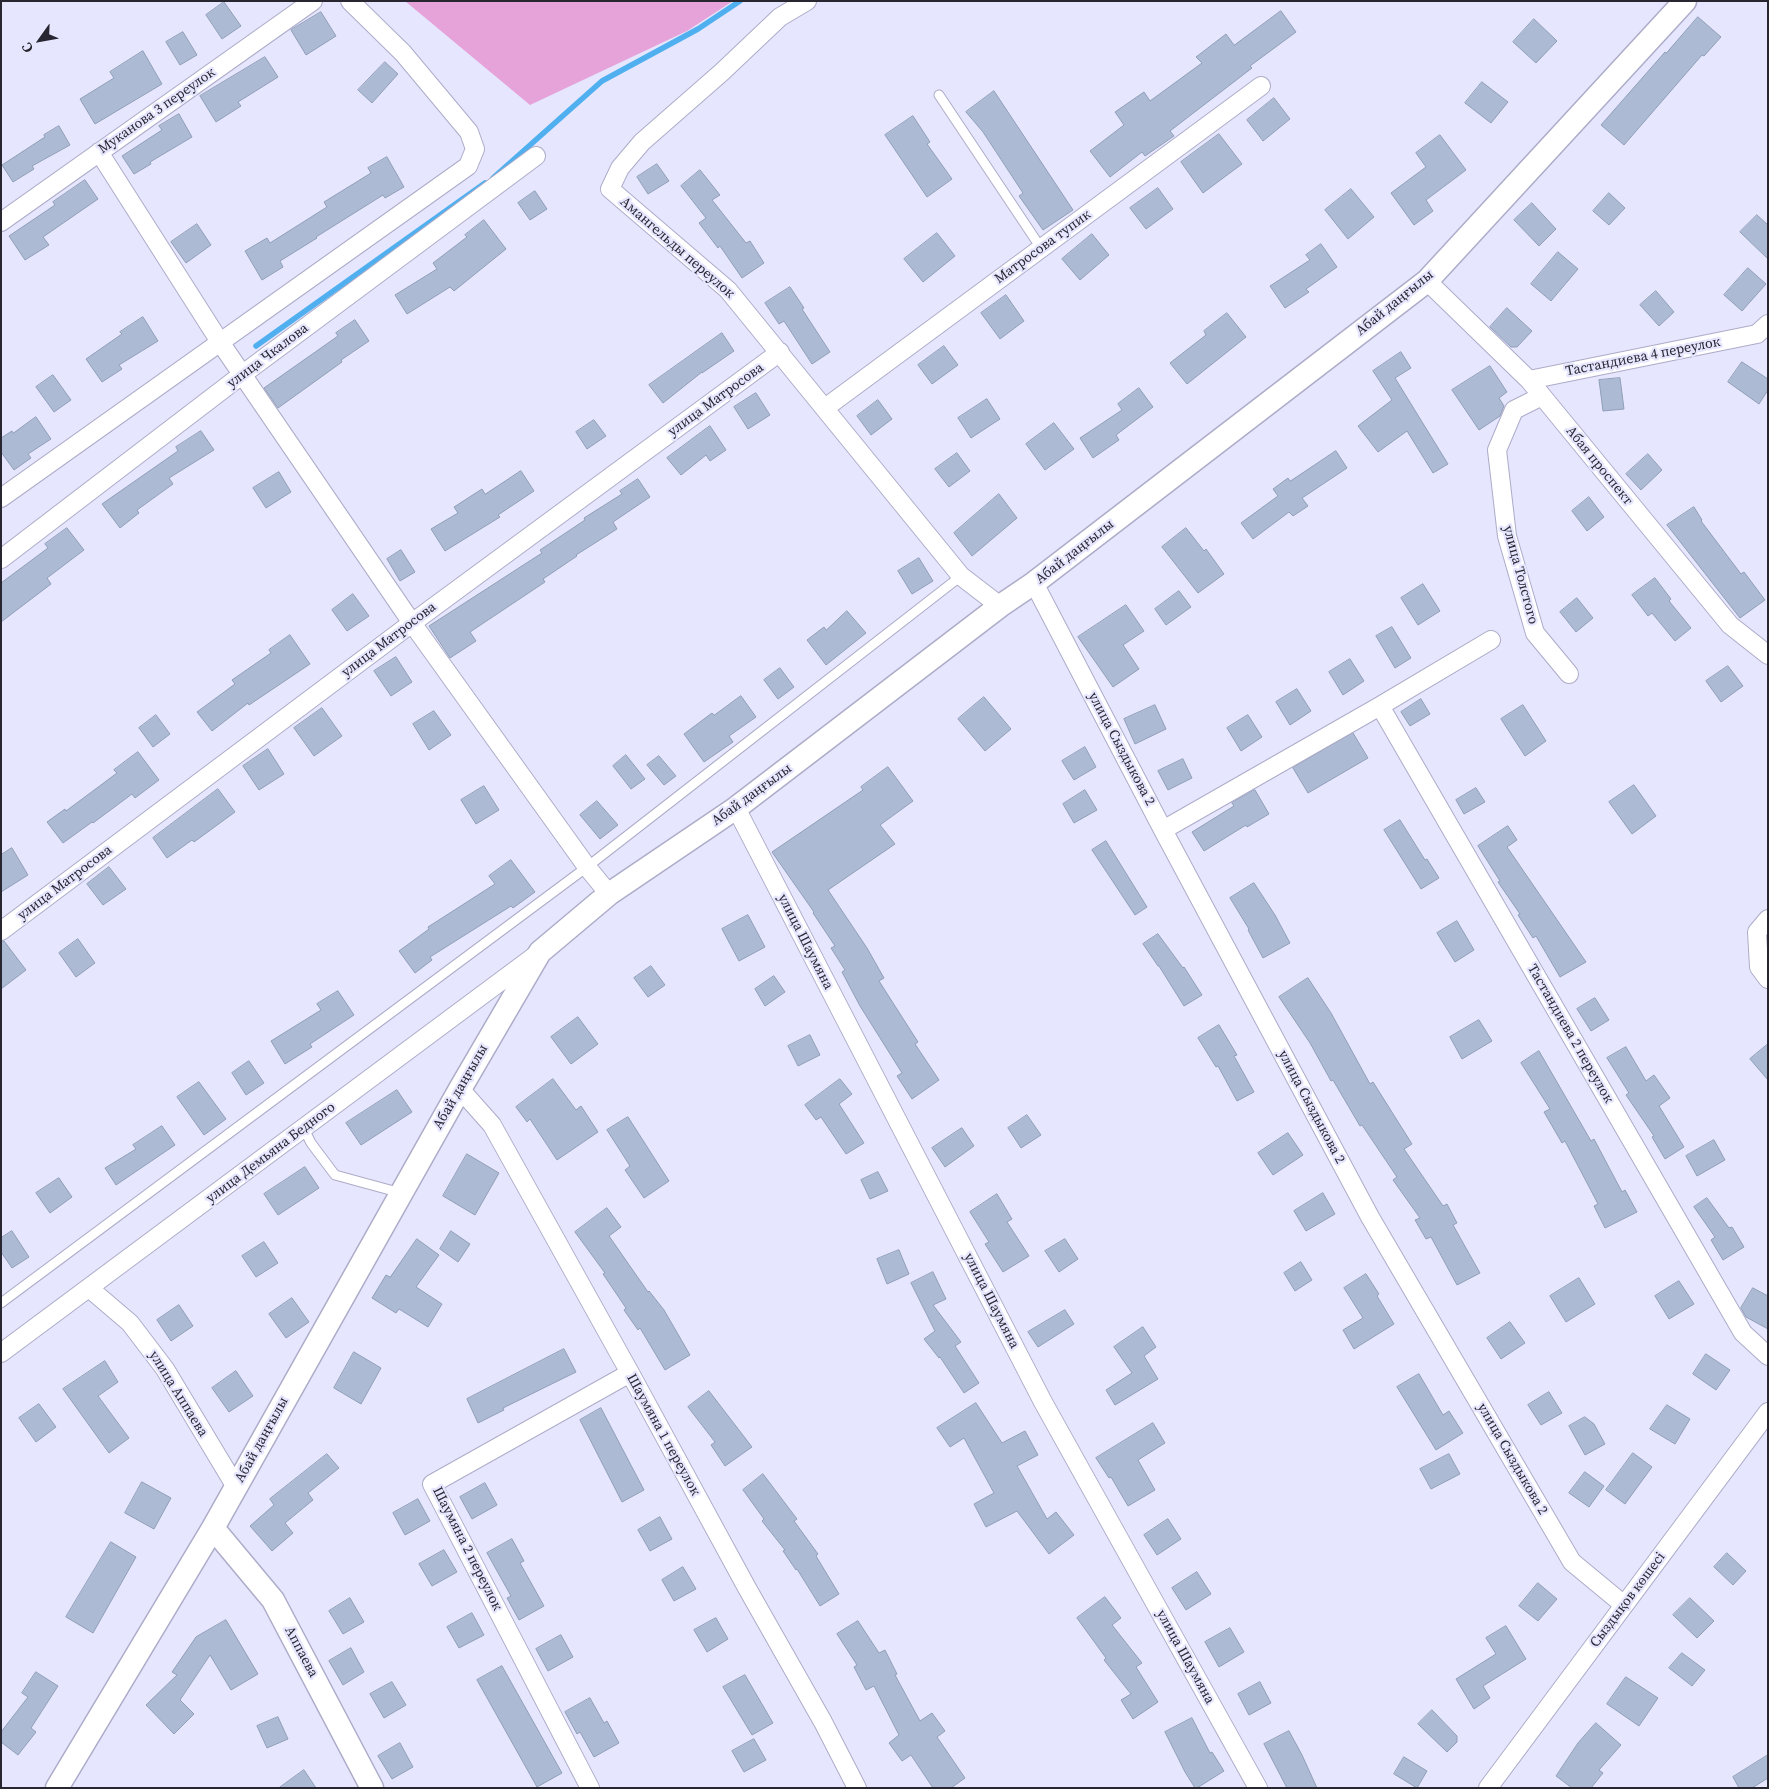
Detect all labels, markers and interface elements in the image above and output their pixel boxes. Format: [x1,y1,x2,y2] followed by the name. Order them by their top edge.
[15,15,65,65] north arrow
[16,39,38,57] text: С
[95,64,219,158] street label: Муканова 3 переулок
[616,194,738,302] street label: Амангельды переулок
[992,206,1094,288] street label: Матросова тупик
[1353,267,1437,339] street label: Абай даңғылы
[224,320,312,392] street label: улица Чкалова
[1564,334,1722,380] street label: Тастандиева 4 переулок
[665,360,767,440] street label: улица Матросова
[1562,423,1636,509] street label: Абая проспект
[1032,516,1118,588] street label: Абай даңғылы
[1499,524,1541,626] street label: улица Толстого
[338,599,440,681] street label: улица Матросова
[1084,689,1158,809] street label: улица Сыздыкова 2
[709,760,795,830] street label: Абай даңғылы
[14,842,116,924] street label: улица Матросова
[774,891,836,993] street label: улица Шаумяна
[1523,962,1617,1106] street label: Тастандиева 2 переулок
[430,1042,492,1132] street label: Абай даңғылы
[1274,1047,1348,1167] street label: улица Сыздыкова 2
[203,1099,339,1207] street label: улица Демьяна Бедного
[960,1250,1022,1352] street label: улица Шаумяна
[145,1348,211,1440] street label: улица Аппаева
[623,1371,703,1499] street label: Шаумяна 1 переулок
[232,1394,292,1486] street label: Абай даңғылы
[1473,1400,1551,1518] street label: улица Сыздыкова 2
[429,1484,505,1614] street label: Шаумяна 2 переулок
[1587,1549,1669,1651] street label: Сыздықов көшесі
[1152,1607,1218,1707] street label: улица Шаумяна
[281,1624,321,1680] street label: Аппаева

